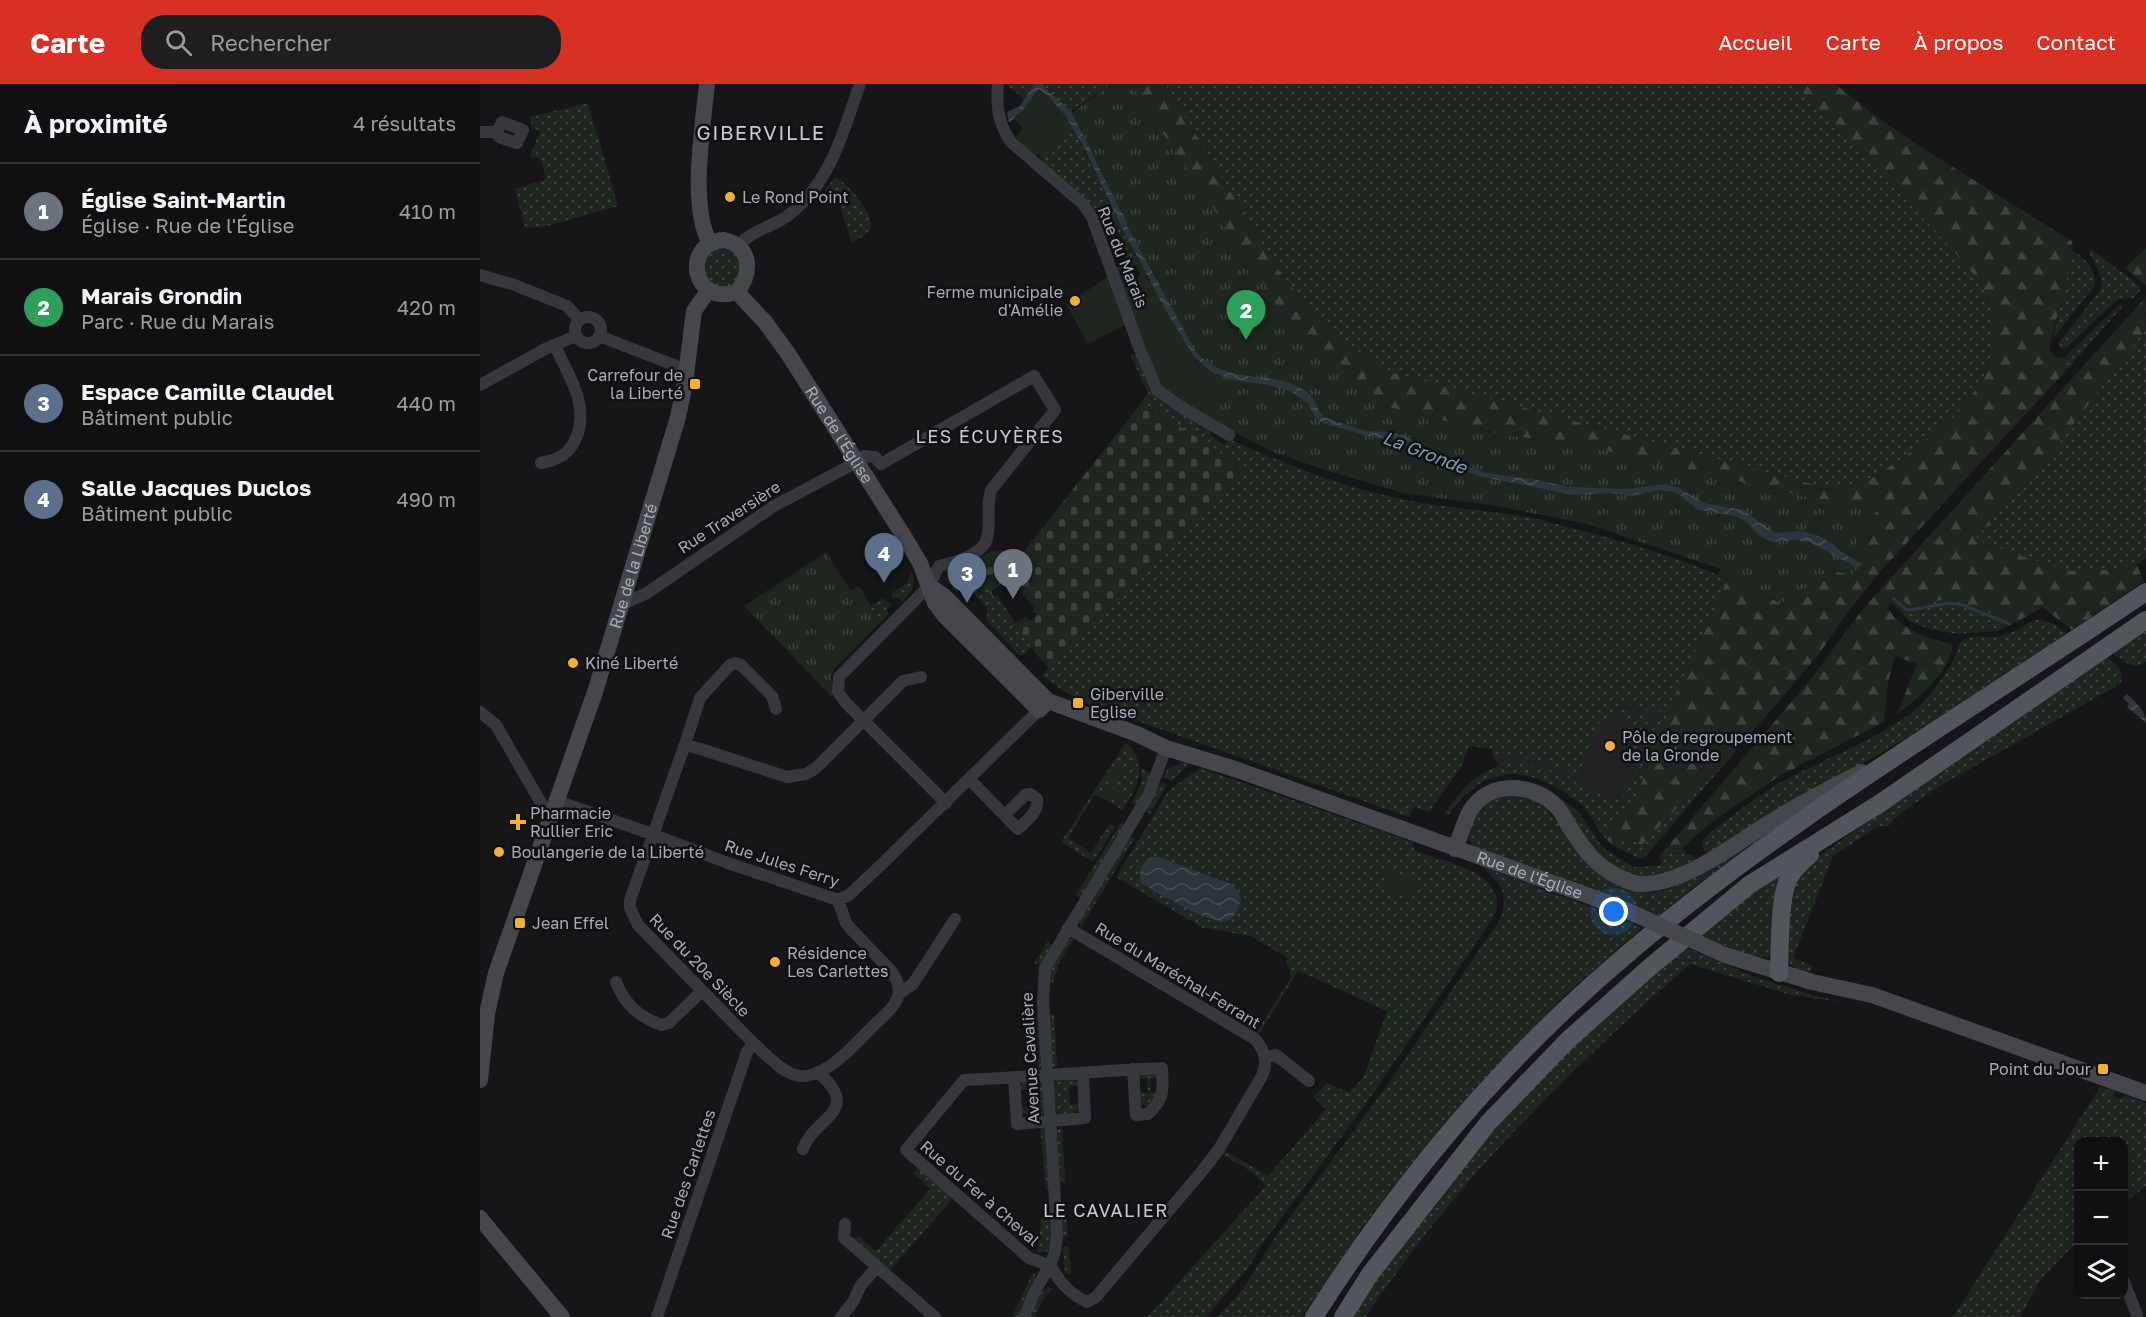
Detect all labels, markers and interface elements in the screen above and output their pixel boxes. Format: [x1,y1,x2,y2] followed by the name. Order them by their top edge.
[141,15,561,69] search box
[30,26,105,59] text: Carte
[162,26,195,59] icon: search
[210,29,331,56] text: Rechercher
[1719,29,1792,55] text: Accueil
[1825,29,1881,55] text: Carte
[1914,29,2003,55] text: À propos
[2036,29,2116,55] text: Contact
[24,108,168,139] text: À proximité
[353,111,456,135] text: 4 résultats
[697,120,825,144] district label: GIBERVILLE
[81,186,285,213] text: Église Saint-Martin
[742,187,849,207] place label: Le Rond Point
[723,190,737,204] marker: Le Rond Point
[38,199,49,223] text: 1
[399,199,456,223] text: 410 m
[1094,203,1152,311] street label: Rue du Marais
[81,213,294,237] text: Église · Rue de l'Église
[81,282,242,309] text: Marais Grondin
[927,282,1063,320] place label: Ferme municipale d'Amélie
[1226,290,1266,340] pin: 2
[1068,294,1082,308] marker: Ferme municipale d'Amélie
[37,295,50,319] text: 2
[397,295,456,319] text: 420 m
[81,309,274,333] text: Parc · Rue du Marais
[587,365,683,403] place label: Carrefour de la Liberté
[688,377,702,391] marker: Carrefour de la Liberté
[81,378,334,405] text: Espace Camille Claudel
[801,382,878,487] street label: Rue de l'Église
[37,391,50,415] text: 3
[397,391,456,415] text: 440 m
[81,405,233,429] text: Bâtiment public
[916,425,1064,447] district label: LES ÉCUYÈRES
[1380,426,1471,479] water label: La Gronde
[81,474,311,501] text: Salle Jacques Duclos
[674,476,784,558] street label: Rue Traversière
[37,487,50,511] text: 4
[397,487,456,511] text: 490 m
[81,501,233,525] text: Bâtiment public
[605,501,661,631] street label: Rue de la Liberté
[864,534,904,583] pin: 4
[994,550,1032,599] pin: 1
[948,554,986,603] pin: 3
[585,653,678,673] place label: Kiné Liberté
[566,656,580,670] marker: Kiné Liberté
[1090,684,1164,722] place label: Giberville Eglise
[1071,696,1085,710] marker: Giberville Eglise
[1622,727,1792,765] place label: Pôle de regroupement de la Gronde
[1603,739,1617,753] marker: Pôle de regroupement de la Gronde
[530,803,614,841] place label: Pharmacie Rullier Eric
[511,815,525,829] marker: Pharmacie Rullier Eric
[722,835,842,891] street label: Rue Jules Ferry
[511,842,704,862] place label: Boulangerie de la Liberté
[492,845,506,859] marker: Boulangerie de la Liberté
[1474,846,1585,903] street label: Rue de l'Église
[1599,897,1628,926] your location
[645,909,755,1021] street label: Rue du 20e Siècle
[532,913,609,933] place label: Jean Effel
[513,916,527,930] marker: Jean Effel
[1092,918,1264,1032] street label: Rue du Maréchal-Ferrant
[787,943,889,981] place label: Résidence Les Carlettes
[768,955,782,969] marker: Résidence Les Carlettes
[1017,992,1043,1124] street label: Avenue Cavalière
[1989,1059,2091,1079] place label: Point du Jour
[2096,1062,2110,1076] marker: Point du Jour
[656,1106,720,1242] street label: Rue des Carlettes
[916,1136,1044,1250] street label: Rue du Fer à Cheval
[2074,1137,2128,1299] map controls
[2074,1137,2128,1191] button: +
[2074,1191,2128,1245] button: −
[1043,1199,1169,1221] district label: LE CAVALIER
[2074,1245,2128,1299] button: layers

